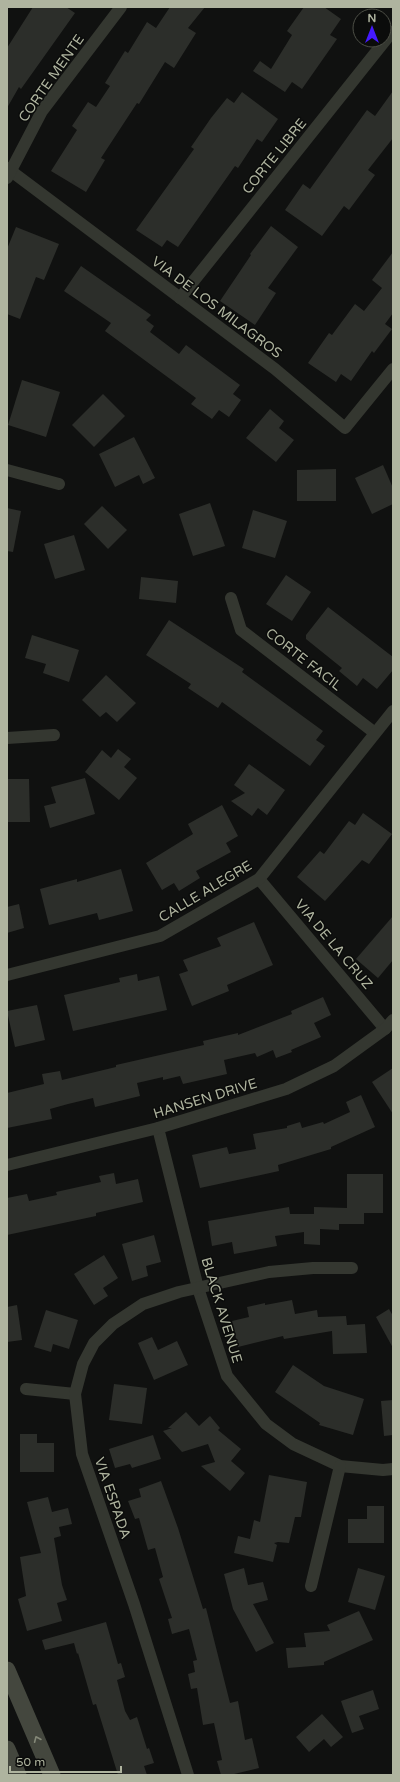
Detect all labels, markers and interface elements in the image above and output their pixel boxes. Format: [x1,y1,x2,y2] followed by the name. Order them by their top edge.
[352,8,392,48] north arrow
[368,12,376,25] text: N
[15,31,88,125] street label: CORTE MENTE
[239,115,310,198] street label: CORTE LIBRE
[148,253,285,362] street label: VIA DE LOS MILAGROS
[262,624,345,694] street label: CORTE FACIL
[156,857,255,926] street label: CALLE ALEGRE
[291,896,376,993] street label: VIA DE LA CRUZ
[151,1075,259,1122] street label: HANSEN DRIVE
[197,1255,246,1365] street label: BLACK AVENUE
[91,1455,134,1541] street label: VIA ESPADA
[34,1736,42,1744] one-way arrow
[10,1748,121,1774] scale bar
[16,1755,45,1769] text: 50 m

